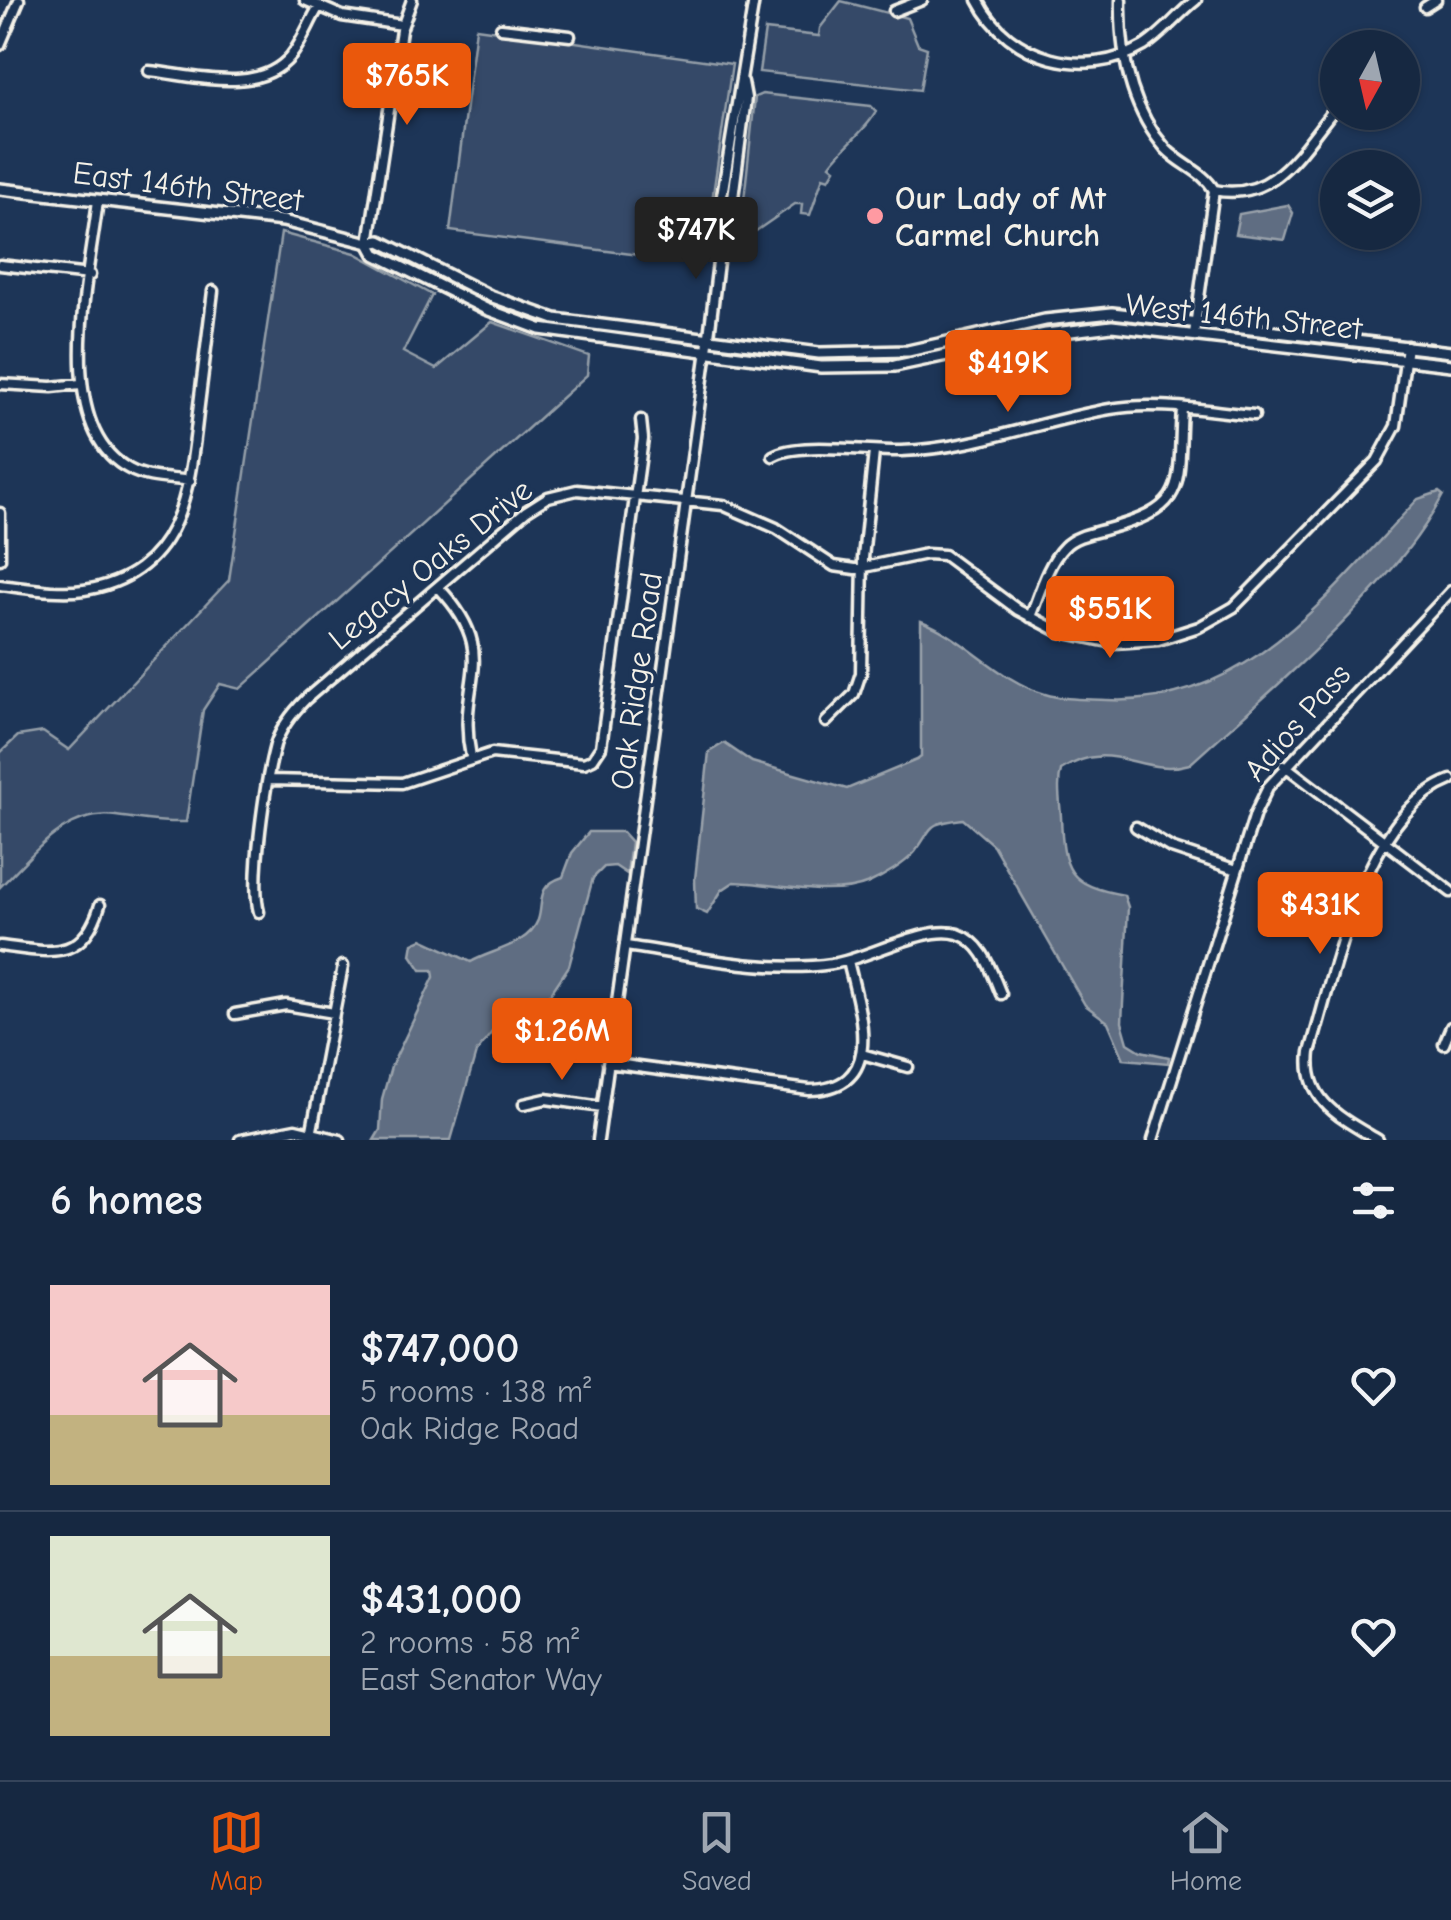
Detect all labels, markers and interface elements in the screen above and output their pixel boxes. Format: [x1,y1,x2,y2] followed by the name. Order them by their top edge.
[1320,30,1420,130] north arrow
[1320,30,1420,250] map controls
[337,43,477,128] pin: $765K
[365,57,449,94] text: $765K
[1320,150,1420,250] button: layers
[71,154,306,219] street label: East 146th Street
[895,180,1107,254] place label: Our Lady of Mt Carmel Church
[626,197,766,282] pin: $747K
[864,205,886,227] marker: Our Lady of Mt Carmel Church
[657,211,735,248] text: $747K
[1124,286,1365,347] street label: West 146th Street
[938,330,1078,415] pin: $419K
[967,344,1049,381] text: $419K
[321,471,539,658] street label: Legacy Oaks Drive
[603,570,670,792] street label: Oak Ridge Road
[1040,576,1180,661] pin: $551K
[1068,590,1152,627] text: $551K
[1236,656,1358,789] street label: Adios Pass
[1250,872,1390,957] pin: $431K
[1280,886,1360,923] text: $431K
[481,998,643,1083] pin: $1.26M
[514,1012,610,1049] text: $1.26M
[1346,1173,1401,1228] icon: filters
[50,1176,203,1225] text: 6 homes
[360,1324,520,1373] text: $747,000
[130,1325,250,1445] icon: home
[1346,1358,1401,1413] icon: heart
[360,1373,591,1410] text: 5 rooms · 138 m²
[360,1410,579,1447] text: Oak Ridge Road
[360,1575,522,1624] text: $431,000
[130,1576,250,1696] icon: home
[1346,1609,1401,1664] icon: heart
[360,1624,579,1661] text: 2 rooms · 58 m²
[360,1661,602,1698] text: East Senator Way
[209,1805,264,1897] tab: Map
[682,1805,752,1897] tab: Saved
[1170,1805,1242,1897] tab: Home

